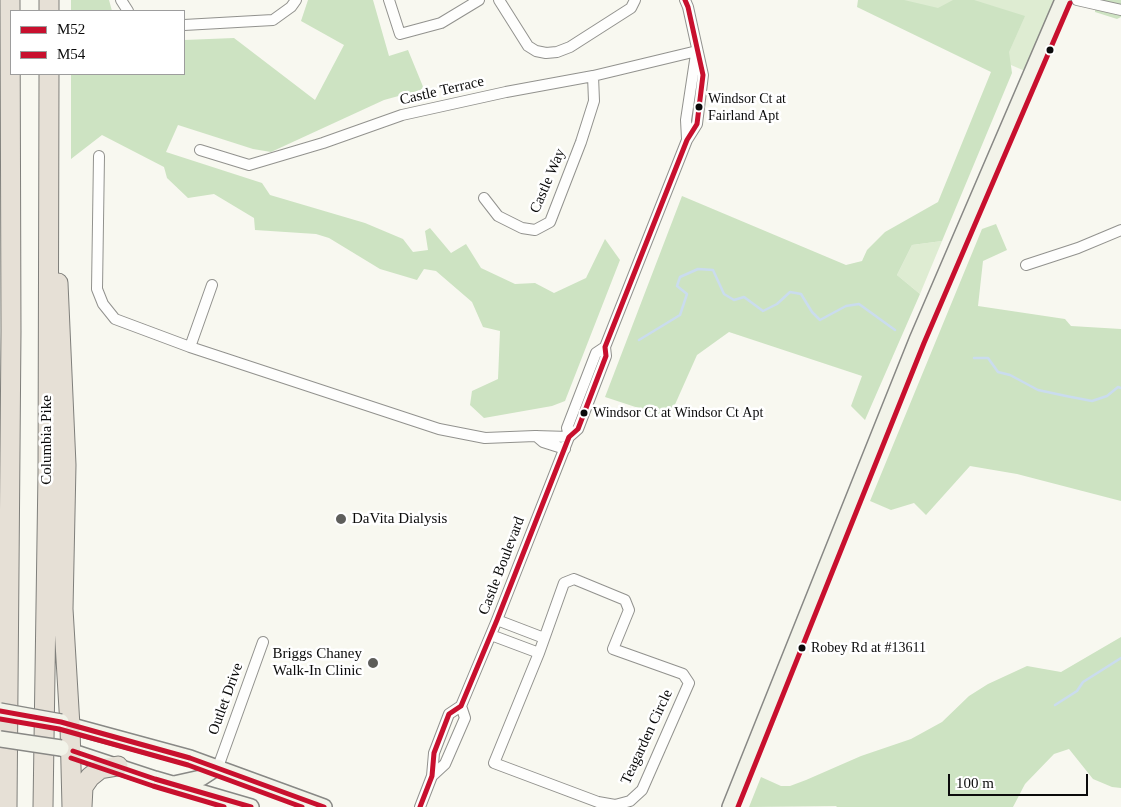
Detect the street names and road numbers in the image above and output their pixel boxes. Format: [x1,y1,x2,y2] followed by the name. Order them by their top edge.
[398,73,486,109] street label: Castle Terrace
[526,146,570,216] street label: Castle Way
[38,395,56,485] street label: Columbia Pike
[475,514,529,618] street label: Castle Boulevard
[205,660,247,738] street label: Outlet Drive
[617,687,677,787] street label: Teagarden Circle

